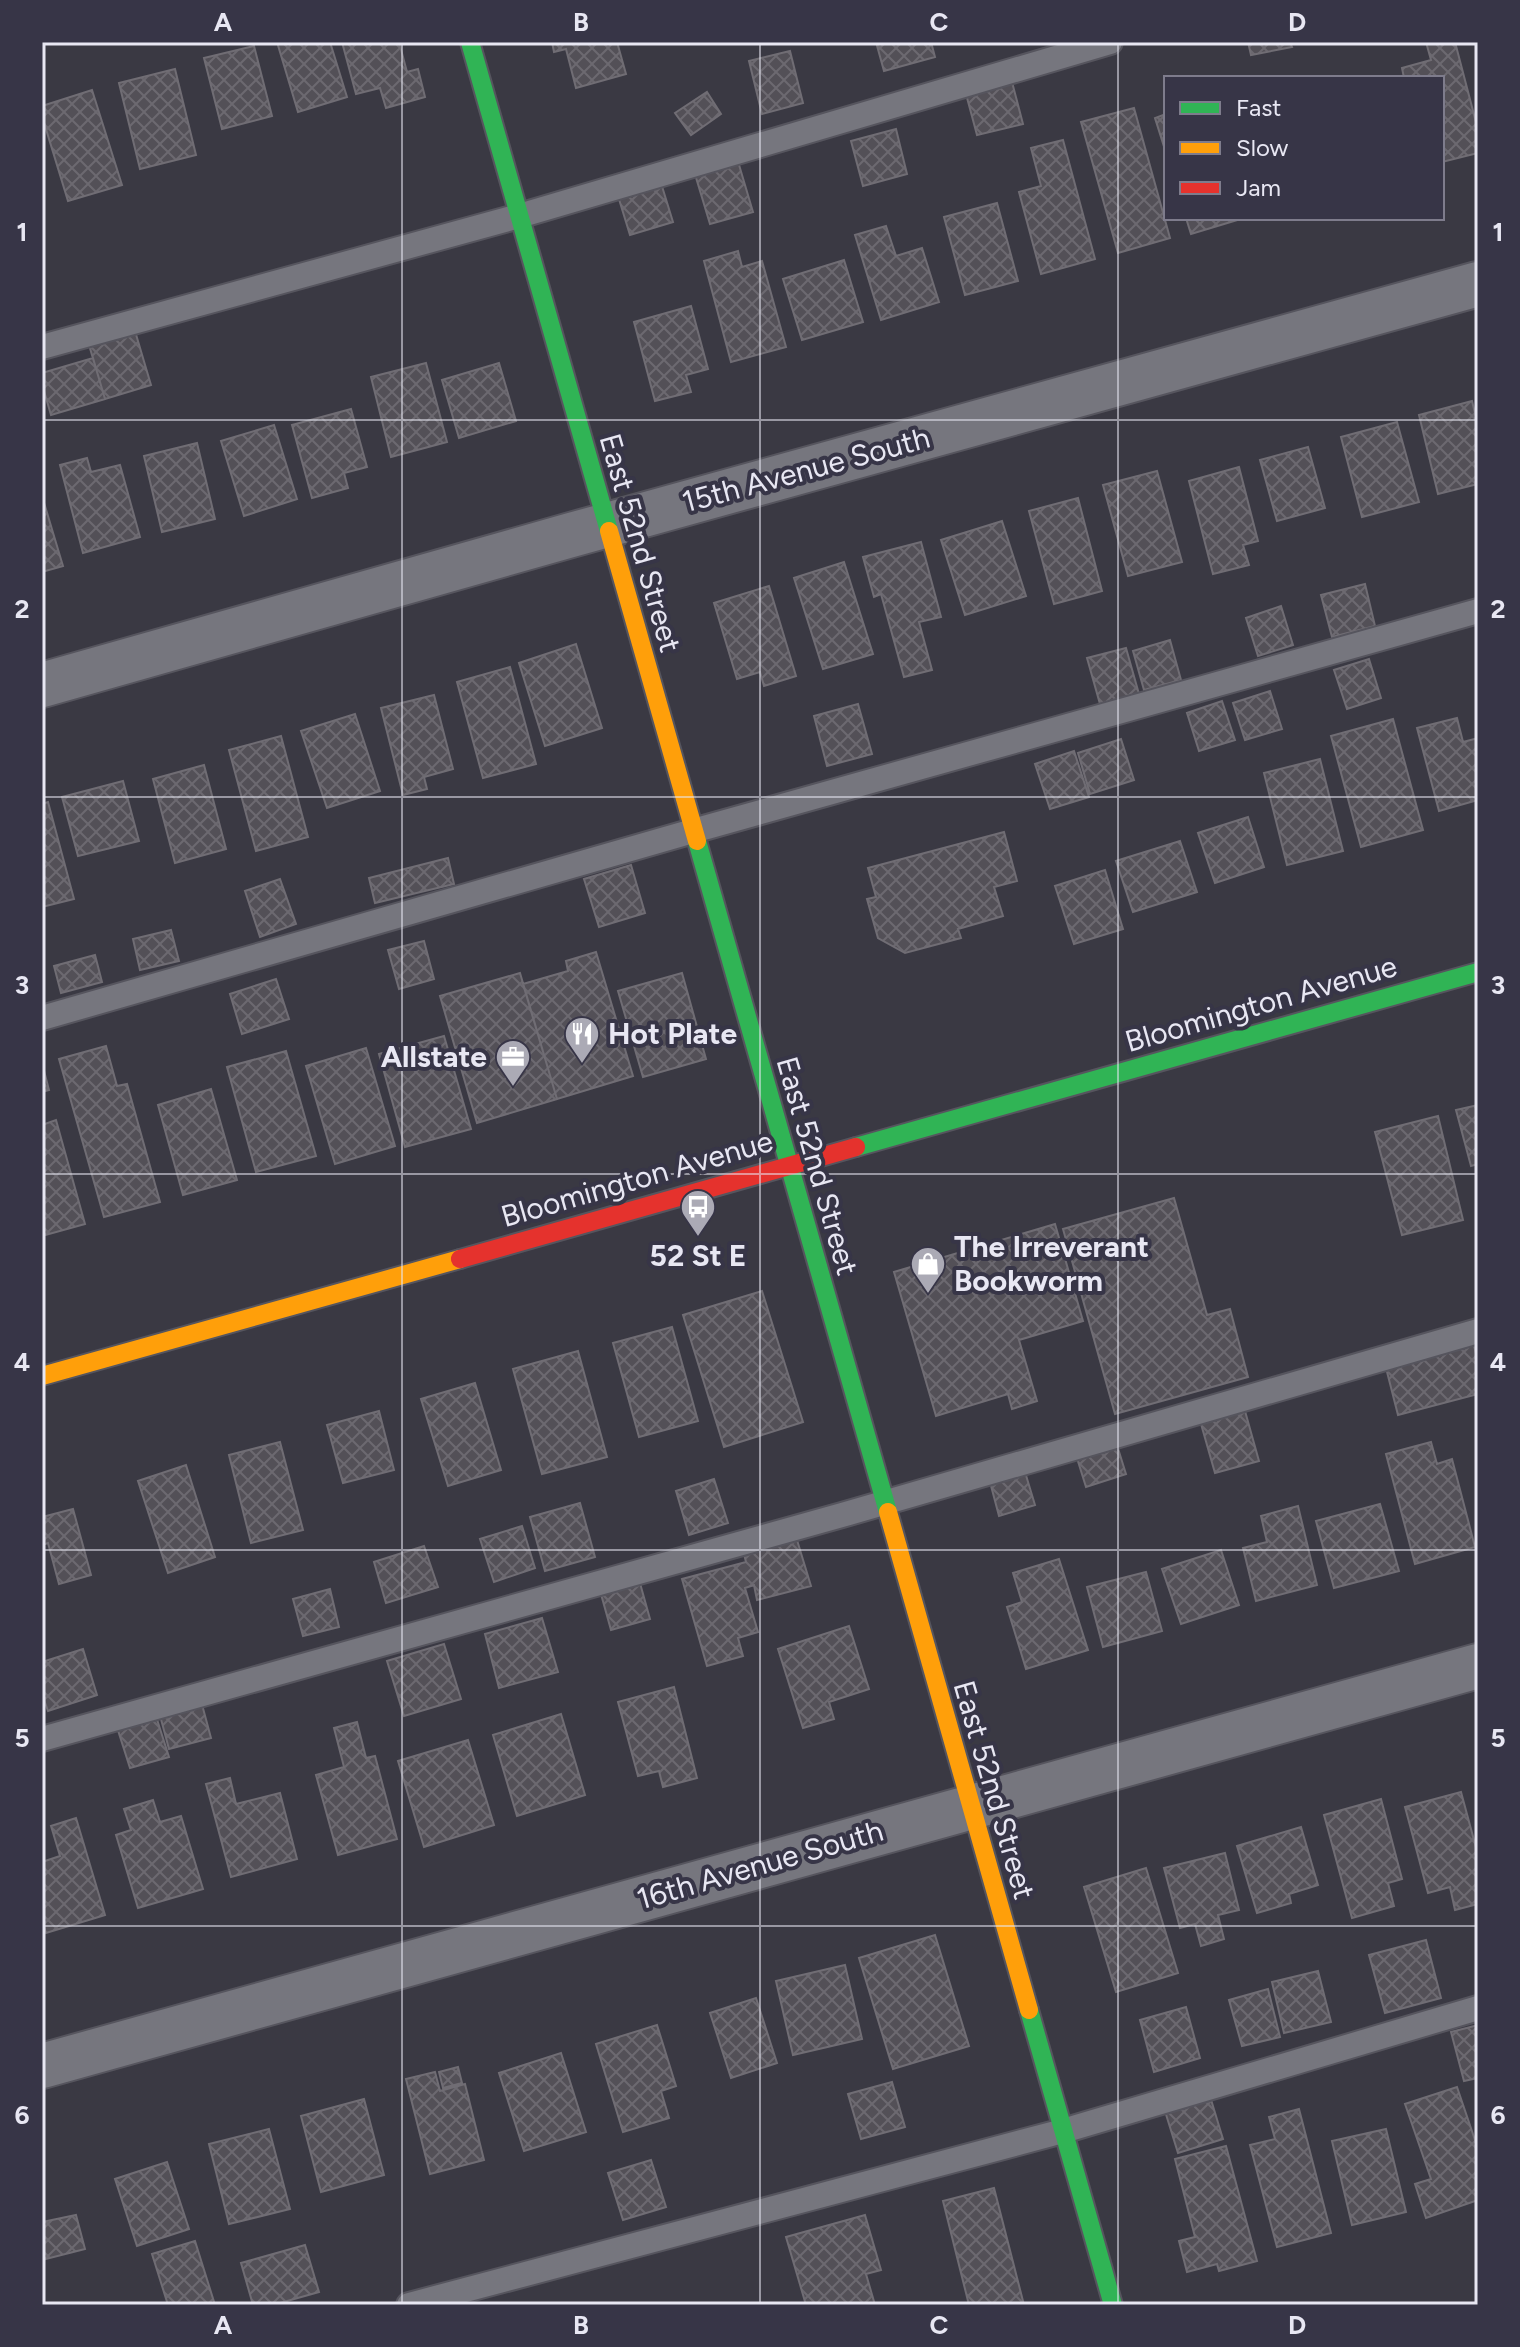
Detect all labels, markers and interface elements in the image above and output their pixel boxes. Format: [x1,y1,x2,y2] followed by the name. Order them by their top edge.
[214,6,233,38] text: A
[573,6,589,38] text: B
[930,6,949,38] text: C
[1288,6,1306,38] text: D
[1164,76,1444,220] legend
[1236,93,1281,122] text: Fast
[1236,133,1289,162] text: Slow
[1236,173,1281,202] text: Jam
[17,216,27,248] text: 1
[1493,216,1503,248] text: 1
[678,419,934,520] street label: 15th Avenue South
[592,429,689,656] street label: East 52nd Street
[14,593,30,625] text: 2
[1490,593,1506,625] text: 2
[1121,947,1401,1060] street label: Bloomington Avenue
[15,969,29,1001] text: 3
[1491,969,1505,1001] text: 3
[563,1015,601,1065] restaurant icon: Hot Plate
[608,1015,737,1052] place label: Hot Plate
[381,1038,487,1075] place label: Allstate
[494,1038,532,1088] office icon: Allstate
[769,1052,866,1279] street label: East 52nd Street
[497,1122,777,1235] street label: Bloomington Avenue
[679,1188,717,1238] bus stop icon: 52 St E
[954,1228,1149,1299] place label: The Irreverant Bookworm
[649,1237,747,1274] place label: 52 St E
[909,1245,947,1295] shop icon: The Irreverant Bookworm
[14,1346,30,1378] text: 4
[1490,1346,1506,1378] text: 4
[946,1676,1043,1903] street label: East 52nd Street
[14,1722,30,1754] text: 5
[1490,1722,1506,1754] text: 5
[633,1812,887,1917] street label: 16th Avenue South
[14,2099,30,2131] text: 6
[1490,2099,1506,2131] text: 6
[214,2309,233,2341] text: A
[573,2309,589,2341] text: B
[930,2309,949,2341] text: C
[1288,2309,1306,2341] text: D

